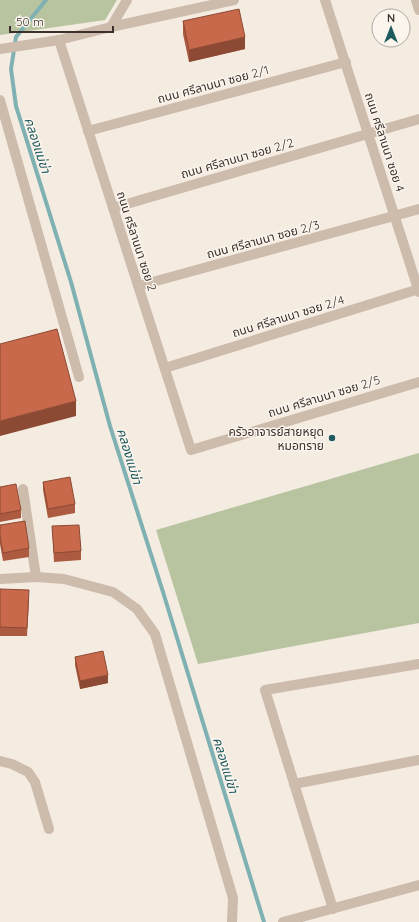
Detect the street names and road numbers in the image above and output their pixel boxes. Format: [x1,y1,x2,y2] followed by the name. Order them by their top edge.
[156,62,270,106] street label: ถนน ศรีลานนา ซอย 2/1
[362,90,408,194] street label: ถนน ศรีลานนา ซอย 4
[179,135,295,181] street label: ถนน ศรีลานนา ซอย 2/2
[114,189,160,293] street label: ถนน ศรีลานนา ซอย 2
[205,217,321,261] street label: ถนน ศรีลานนา ซอย 2/3
[230,292,346,340] street label: ถนน ศรีลานนา ซอย 2/4
[266,372,382,420] street label: ถนน ศรีลานนา ซอย 2/5

